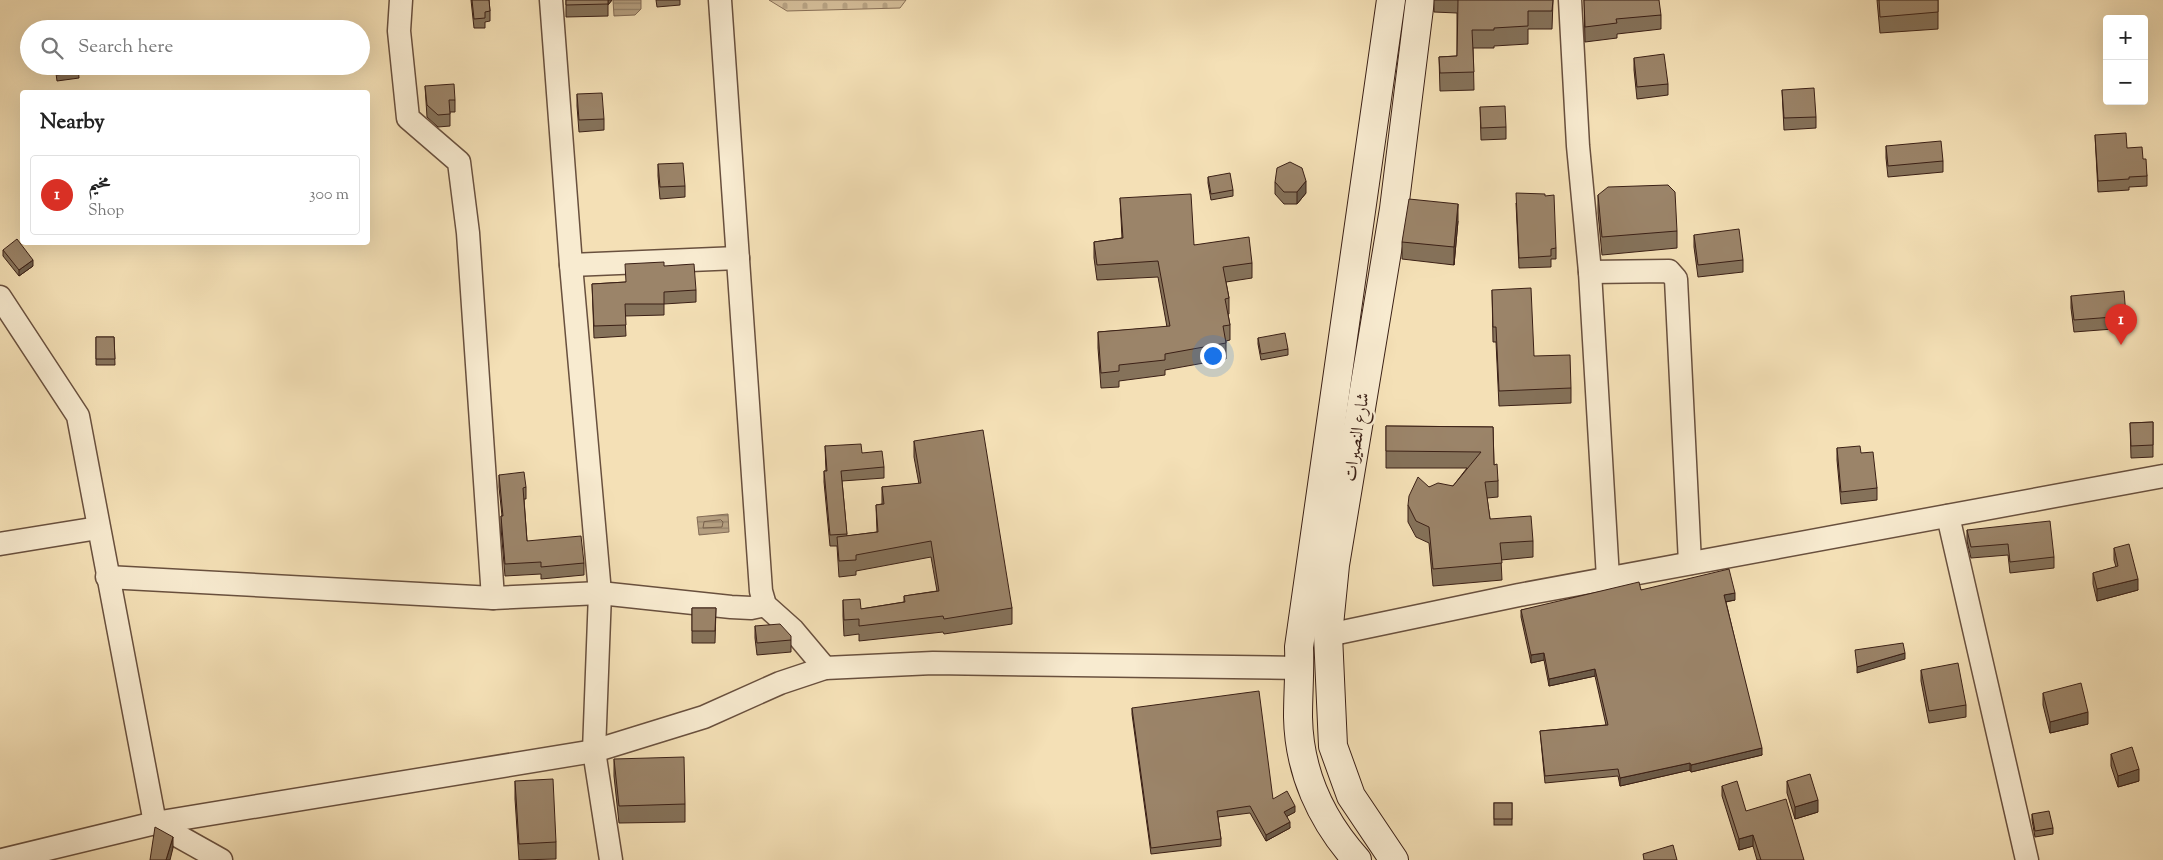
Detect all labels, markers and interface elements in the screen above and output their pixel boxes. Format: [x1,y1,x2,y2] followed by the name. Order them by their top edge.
[2103,15,2148,105] map controls
[2103,15,2148,60] button: +
[20,20,370,75] search box
[38,34,66,62] icon: search
[78,34,173,61] text: Search here
[2103,60,2148,105] button: −
[40,108,105,138] text: Nearby
[88,170,110,197] text: مخيم
[54,184,60,207] text: 1
[309,184,349,207] text: 300 m
[88,200,124,223] text: Shop
[2105,304,2137,345] pin: 1
[1200,343,1226,369] your location
[1338,391,1378,484] street label: شارع النصيرات

